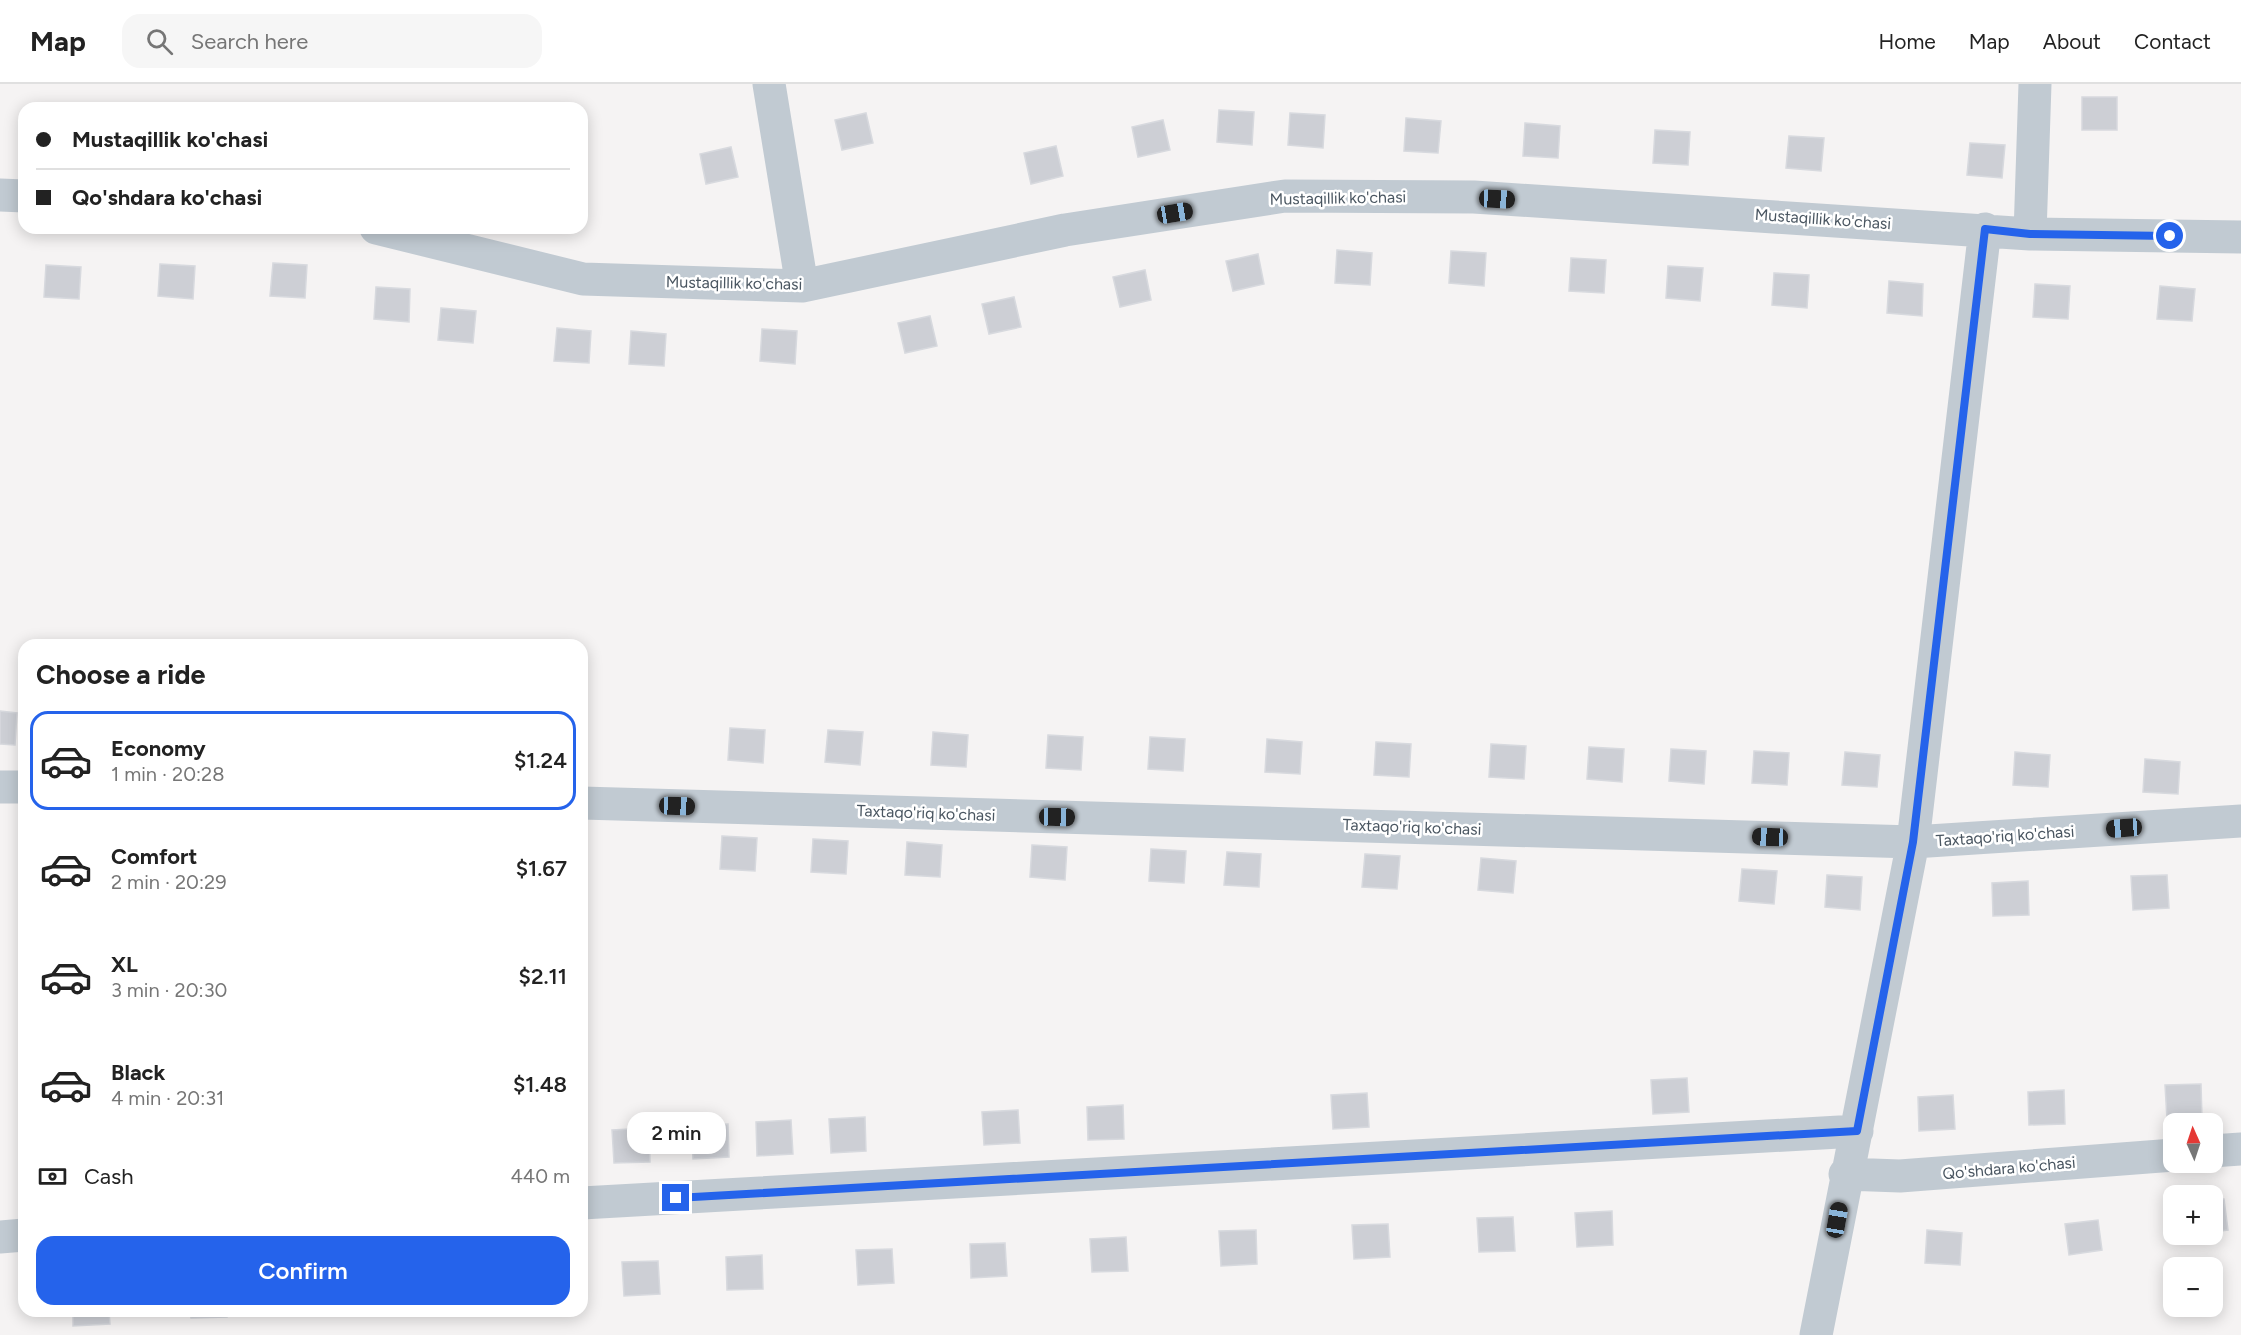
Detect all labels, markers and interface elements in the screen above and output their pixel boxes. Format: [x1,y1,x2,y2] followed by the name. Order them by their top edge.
[122,14,542,68] search box
[30,24,86,58] text: Map
[143,25,176,58] icon: search
[191,28,308,55] text: Search here
[1879,29,1936,54] text: Home
[1969,29,2010,54] text: Map
[2043,29,2101,54] text: About
[2134,29,2211,54] text: Contact
[72,126,268,153] text: Mustaqillik ko'chasi
[72,184,262,211] text: Qo'shdara ko'chasi
[1270,187,1406,209] street label: Mustaqillik ko'chasi
[1479,189,1515,209] car
[1156,201,1194,225] car
[1754,205,1892,233] street label: Mustaqillik ko'chasi
[2156,222,2183,249] route start
[666,272,802,294] street label: Mustaqillik ko'chasi
[36,658,205,691] text: Choose a ride
[39,734,93,788] icon: car
[111,735,206,762] text: Economy
[514,747,567,774] text: $1.24
[111,762,225,786] text: 1 min · 20:28
[659,796,695,816] car
[856,801,996,825] street label: Taxtaqo'riq ko'chasi
[1039,808,1075,826] car
[1342,815,1482,839] street label: Taxtaqo'riq ko'chasi
[2105,818,2143,838] car
[1935,822,2075,850] street label: Taxtaqo'riq ko'chasi
[1752,827,1788,847] car
[39,842,93,896] icon: car
[111,843,197,870] text: Comfort
[516,855,567,882] text: $1.67
[111,870,226,894] text: 2 min · 20:29
[39,950,93,1004] icon: car
[111,951,138,978] text: XL
[519,963,567,990] text: $2.11
[111,978,227,1002] text: 3 min · 20:30
[39,1058,93,1112] icon: car
[111,1059,165,1086] text: Black
[513,1071,567,1098] text: $1.48
[111,1086,224,1110] text: 4 min · 20:31
[626,1111,726,1153] callout: 2 min
[2163,1113,2223,1173] north arrow
[2163,1113,2223,1317] map controls
[652,1121,701,1145] text: 2 min
[1942,1153,2076,1183] street label: Qo'shdara ko'chasi
[36,1160,69,1193] icon: cash
[84,1163,134,1190] text: Cash
[510,1164,570,1188] text: 440 m
[662,1184,689,1211] route end
[2163,1185,2223,1245] button: +
[1825,1201,1849,1239] car
[36,1236,570,1305] button: Confirm
[2163,1257,2223,1317] button: −

